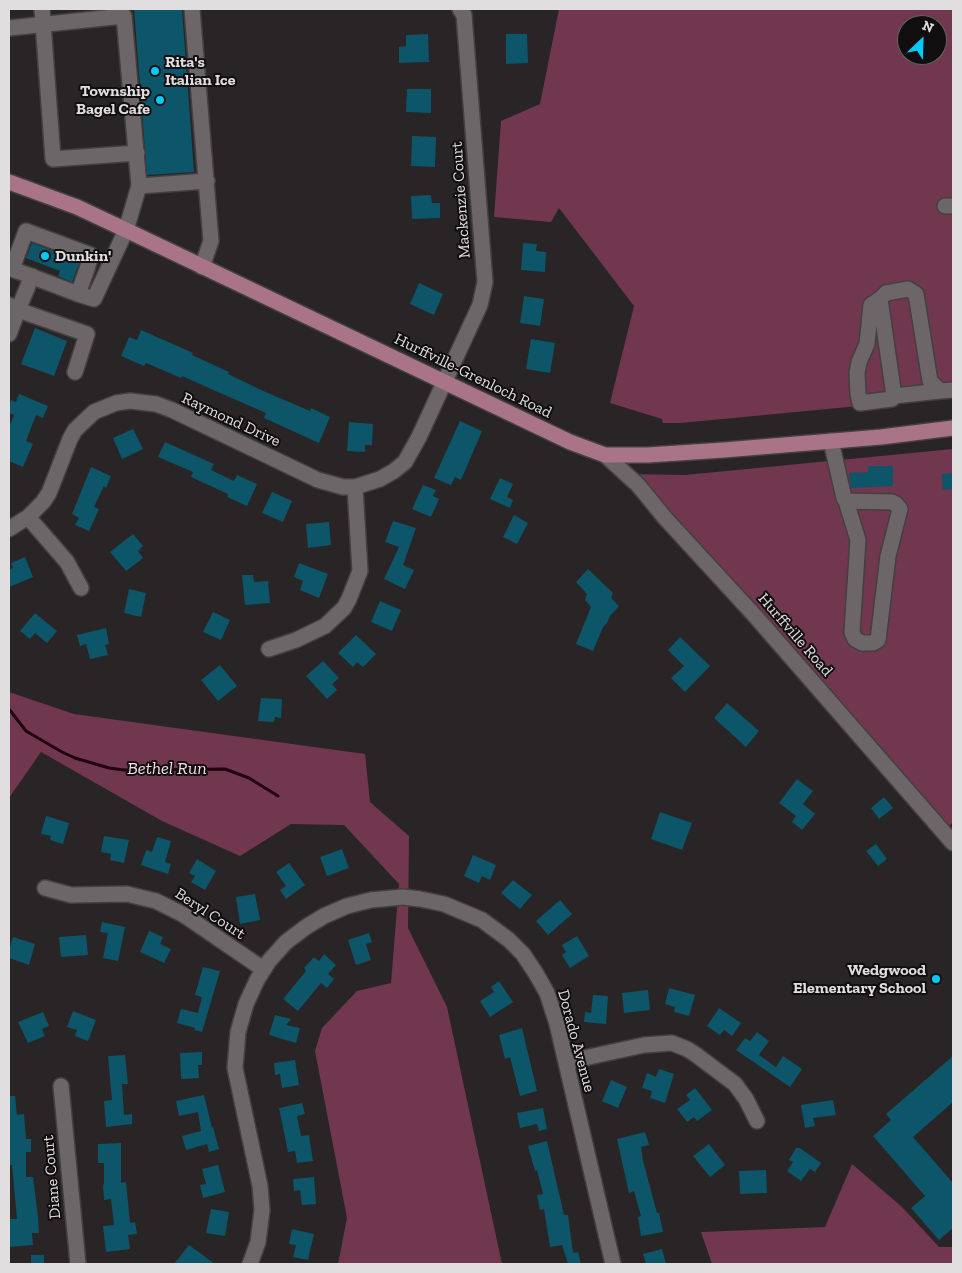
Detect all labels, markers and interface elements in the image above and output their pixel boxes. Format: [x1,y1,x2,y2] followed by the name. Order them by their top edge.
[897,15,947,65] north arrow
[920,17,936,37] text: N
[165,52,235,90] place label: Rita's Italian Ice
[149,65,161,77] marker: Rita's Italian Ice
[76,81,150,119] place label: Township Bagel Cafe
[154,94,166,106] marker: Township Bagel Cafe
[447,141,475,259] street label: Mackenzie Court
[55,246,111,266] place label: Dunkin'
[39,250,51,262] marker: Dunkin'
[391,329,555,423] street label: Hurffville-Grenloch Road
[179,389,283,451] street label: Raymond Drive
[754,589,836,681] street label: Hurffville Road
[127,758,207,780] water label: Bethel Run
[171,884,249,944] street label: Beryl Court
[793,960,926,998] place label: Wedgwood Elementary School
[930,973,942,985] marker: Wedgwood Elementary School
[553,988,599,1094] street label: Dorado Avenue
[39,1134,65,1220] street label: Diane Court

